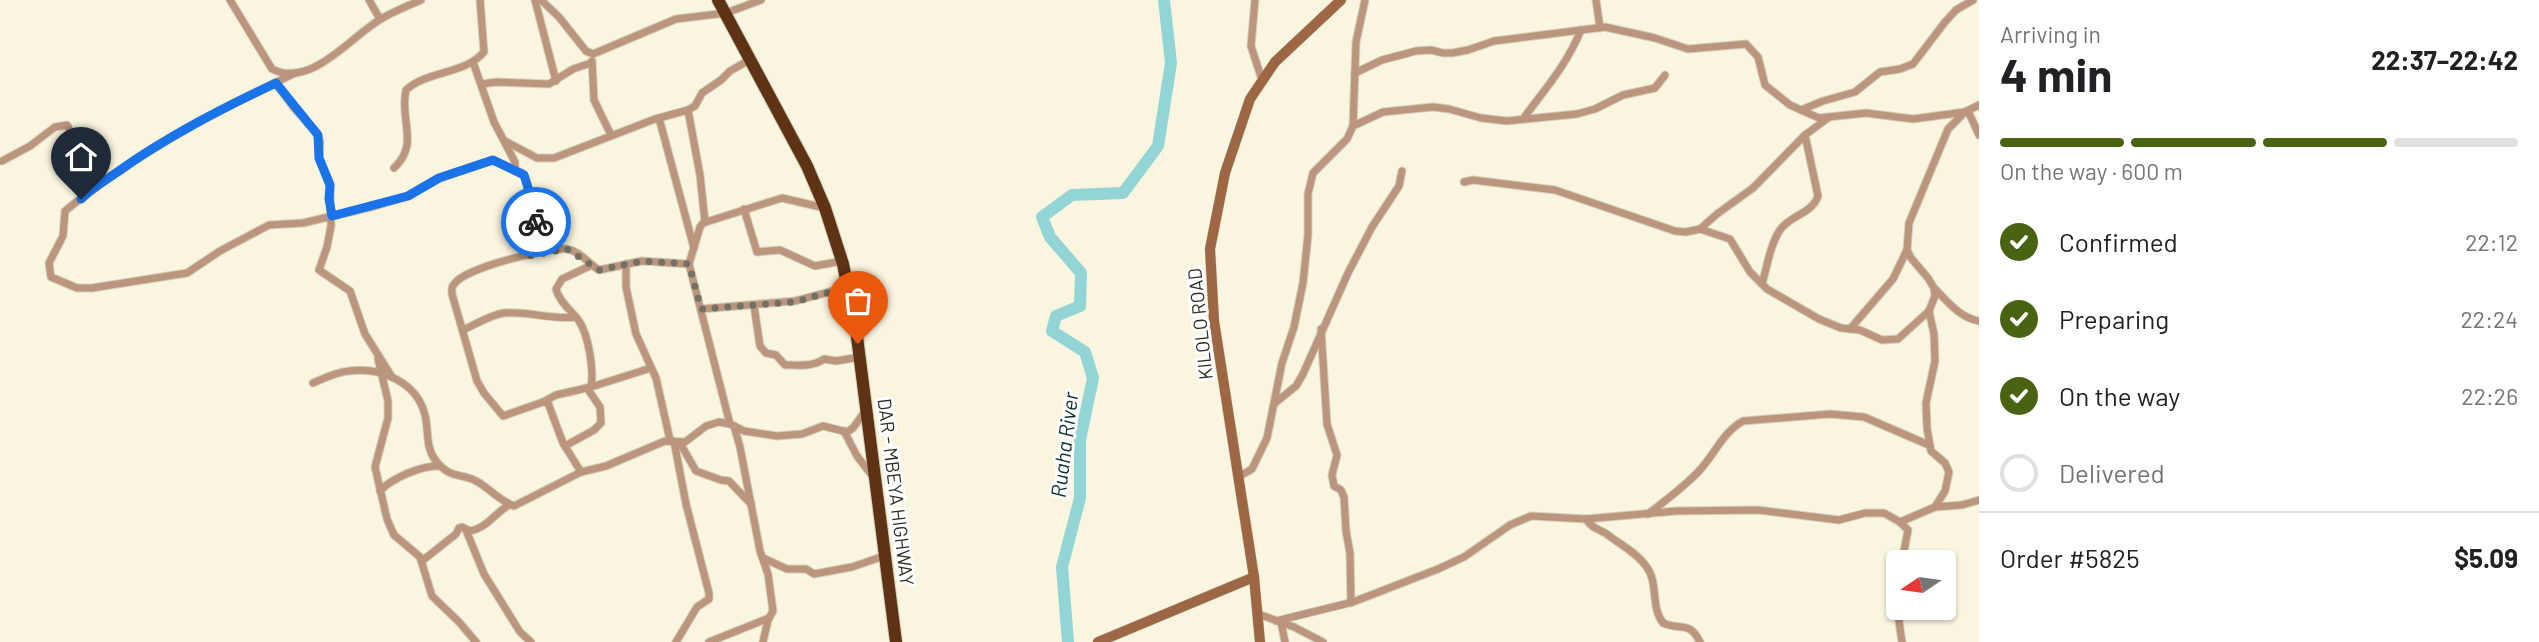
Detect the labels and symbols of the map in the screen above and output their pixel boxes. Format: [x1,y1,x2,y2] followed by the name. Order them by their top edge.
[51,127,111,199] pin
[501,187,571,257] courier
[1182,267,1217,381] street label: KILOLO ROAD
[828,271,888,343] pin
[1045,390,1082,499] water label: Ruaha River
[874,397,919,587] street label: DAR - MBEYA HIGHWAY
[1886,550,1956,620] north arrow

